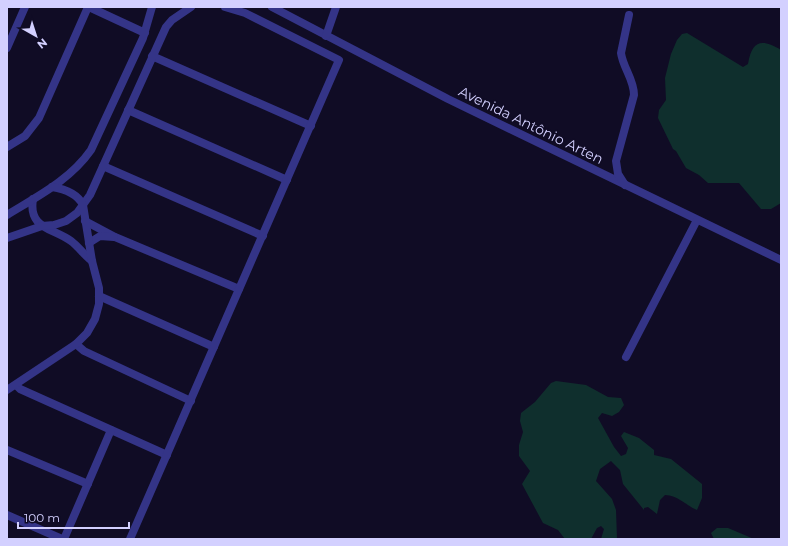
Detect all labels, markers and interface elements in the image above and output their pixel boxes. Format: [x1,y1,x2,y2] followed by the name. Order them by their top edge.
[16,16,56,56] north arrow
[34,36,50,52] text: N
[456,82,606,168] street label: Avenida Antônio Arten
[18,504,129,530] scale bar
[24,510,60,525] text: 100 m

